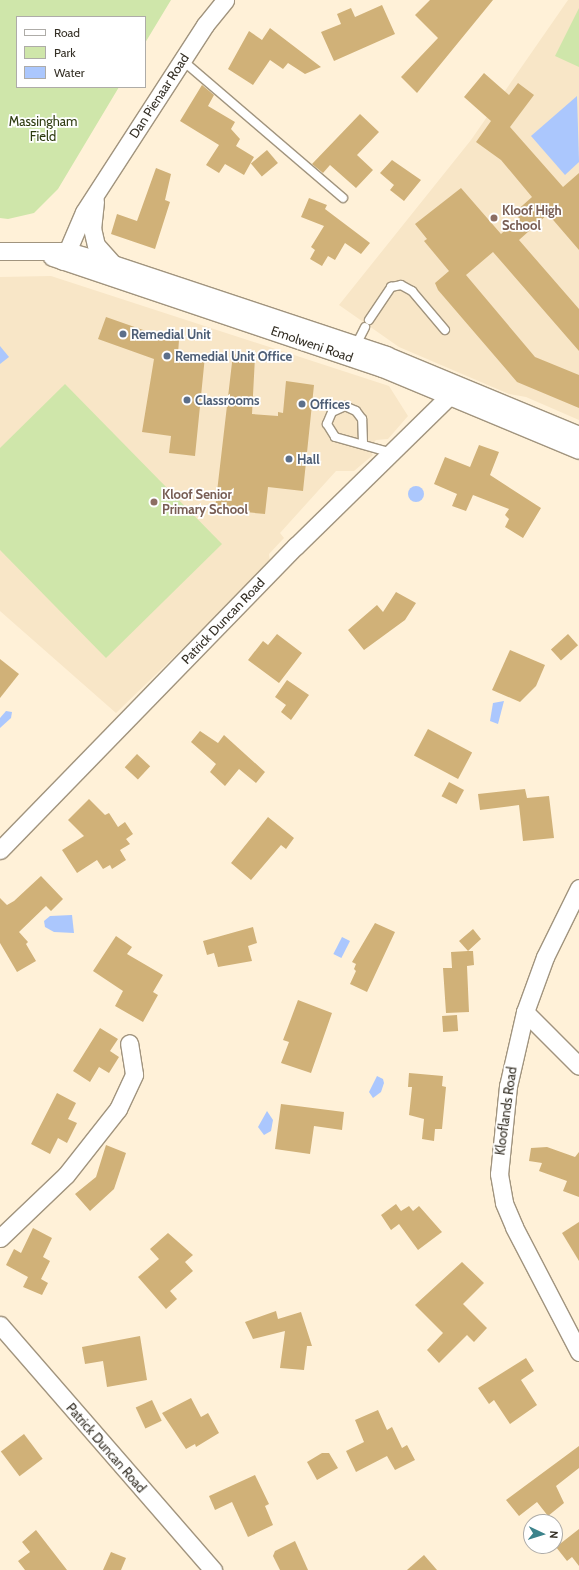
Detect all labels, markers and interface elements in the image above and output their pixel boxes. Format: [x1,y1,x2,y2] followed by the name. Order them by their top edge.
[16,16,146,88] legend
[54,25,80,40] text: Road
[54,45,76,60] text: Park
[126,51,192,141] street label: Dan Pienaar Road
[54,65,84,80] text: Water
[9,114,77,145] park label: Massingham Field
[502,203,562,234] place label: Kloof High School
[489,213,499,223] marker: Kloof High School
[269,323,355,365] street label: Emolweni Road
[131,326,211,342] place label: Remedial Unit
[118,329,128,339] marker: Remedial Unit
[175,348,292,364] place label: Remedial Unit Office
[162,351,172,361] marker: Remedial Unit Office
[195,392,260,408] place label: Classrooms
[182,395,192,405] marker: Classrooms
[310,396,350,412] place label: Offices
[297,399,307,409] marker: Offices
[297,451,320,467] place label: Hall
[284,454,294,464] marker: Hall
[162,487,248,518] place label: Kloof Senior Primary School
[149,497,159,507] marker: Kloof Senior Primary School
[178,575,268,667] street label: Patrick Duncan Road
[492,1066,520,1156] street label: Klooflands Road
[63,1400,149,1496] street label: Patrick Duncan Road
[523,1514,563,1554] north arrow
[547,1530,561,1539] text: N

